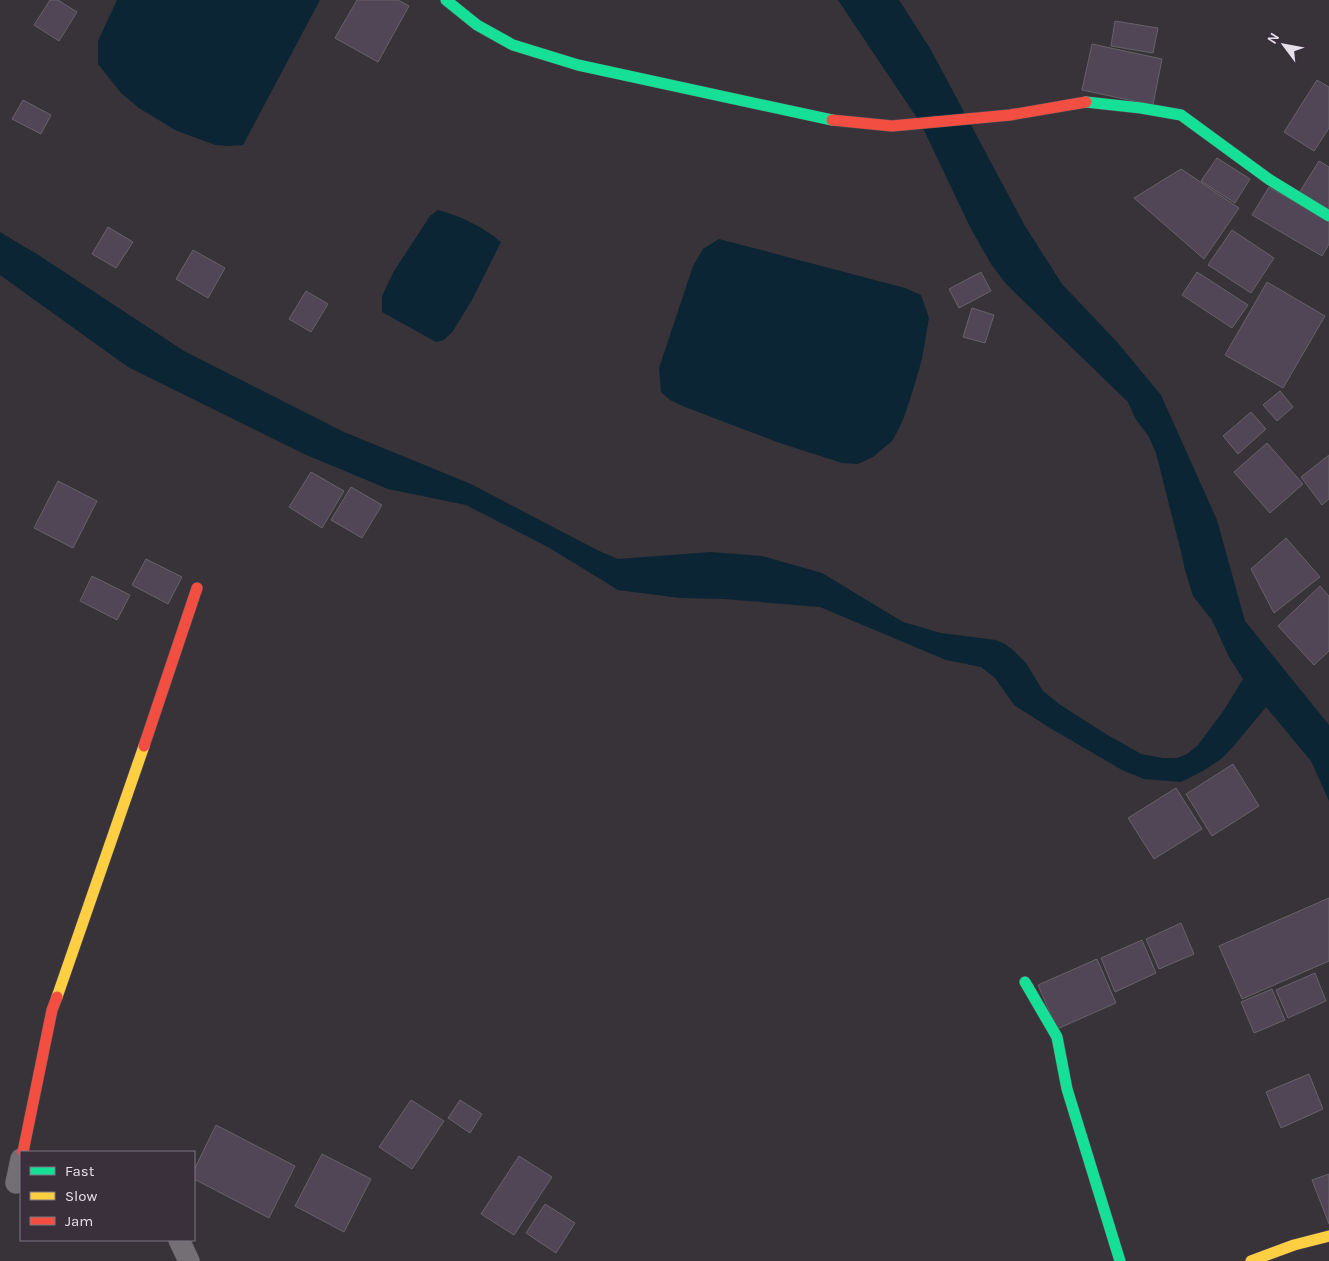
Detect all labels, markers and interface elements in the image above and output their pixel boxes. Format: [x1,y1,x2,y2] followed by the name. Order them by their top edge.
[1259,20,1309,70] north arrow
[1264,30,1283,47] text: N
[20,1151,195,1241] legend
[65,1162,95,1180] text: Fast
[65,1187,97,1205] text: Slow
[65,1212,93,1230] text: Jam

